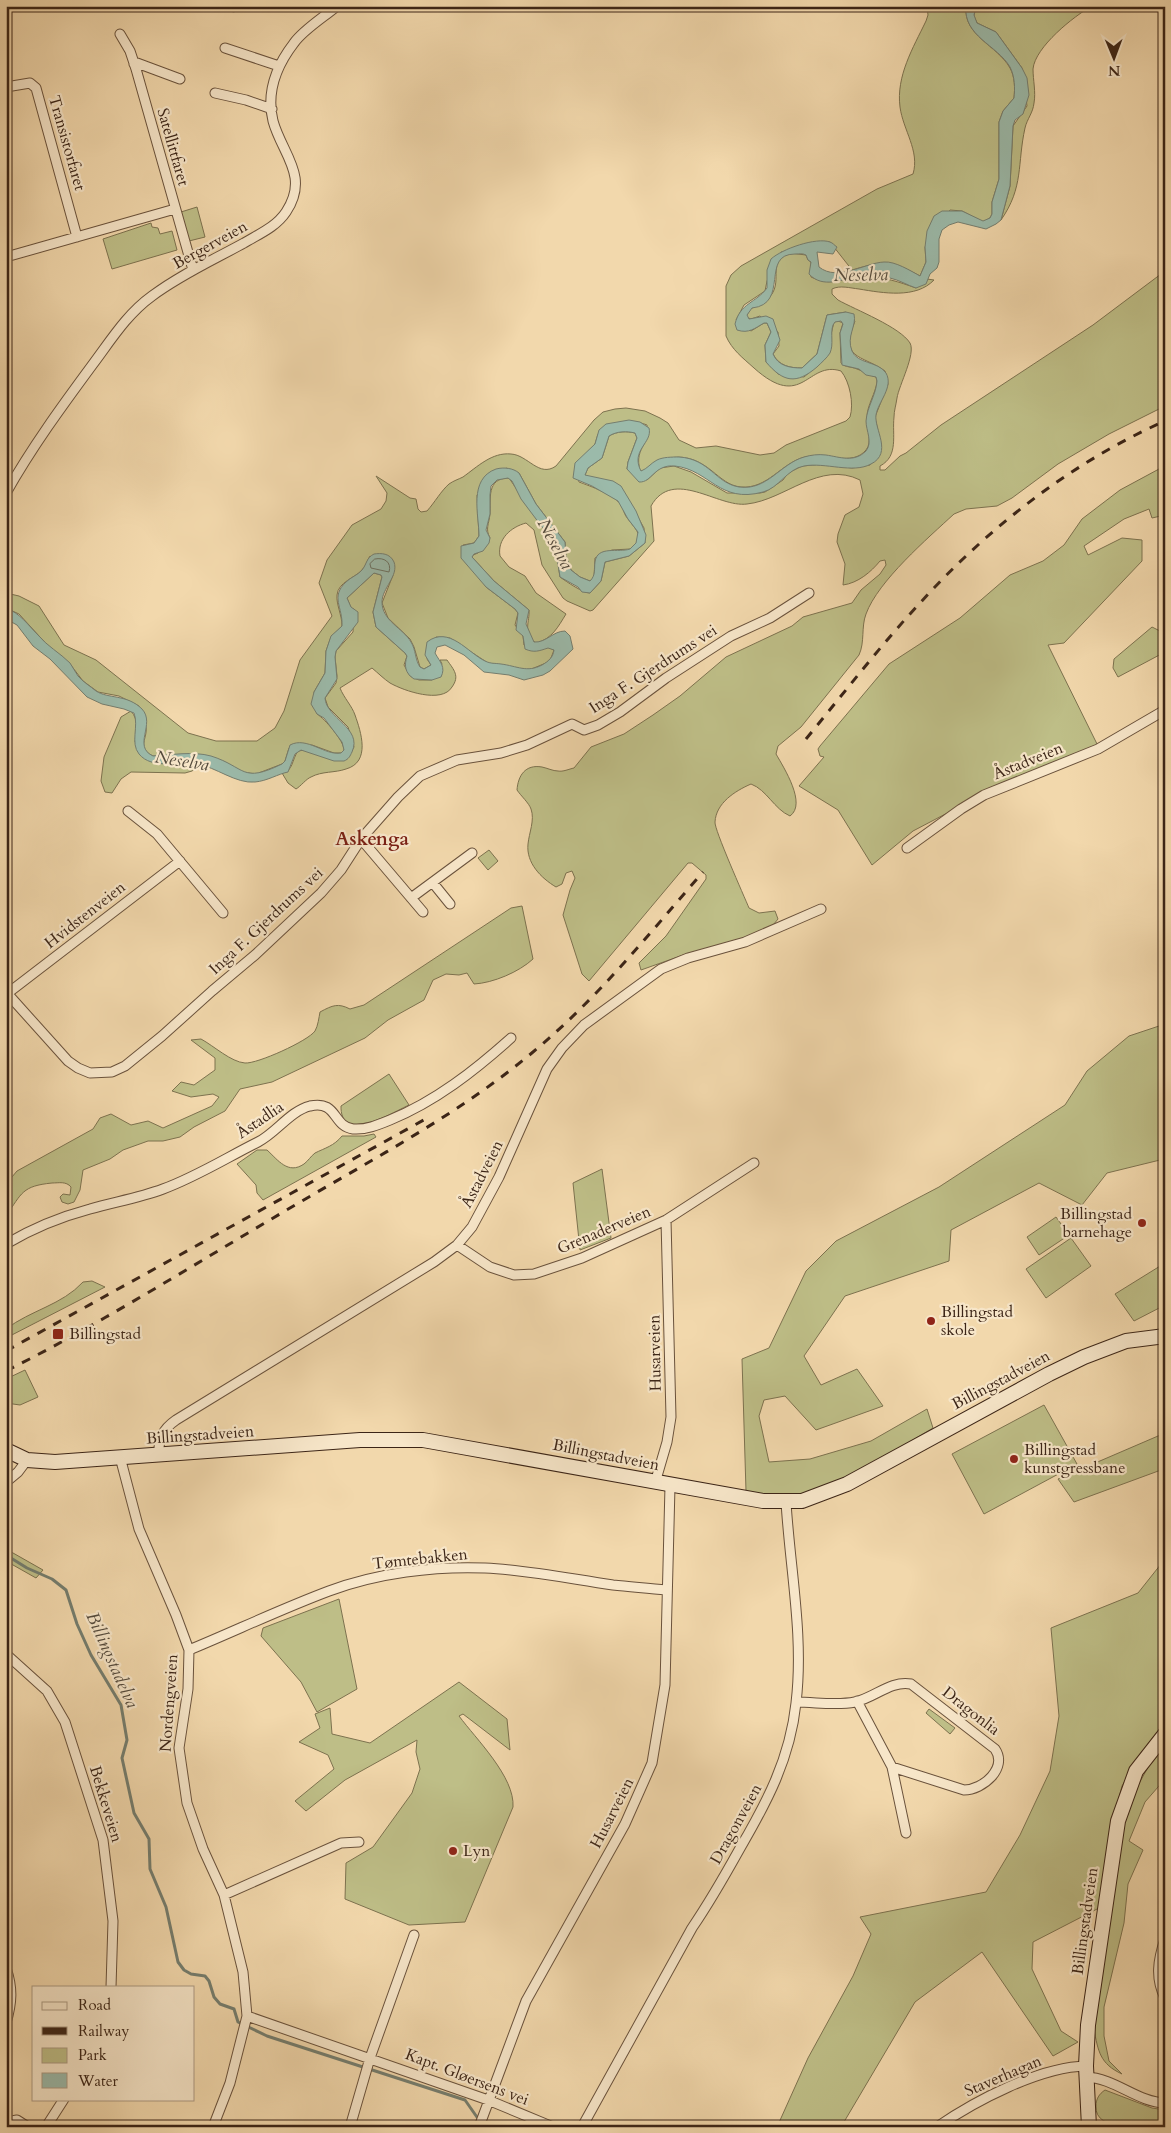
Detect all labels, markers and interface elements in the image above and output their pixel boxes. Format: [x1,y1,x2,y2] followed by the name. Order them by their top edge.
[1088,32,1138,82] north arrow
[1108,61,1120,80] text: N
[43,93,91,193] street label: Transistorfaret
[151,106,195,188] street label: Satellittfaret
[169,215,251,275] street label: Bergerveien
[834,262,888,288] water label: Neselva
[531,514,579,574] water label: Neselva
[585,619,722,719] street label: Inga F. Gjerdrums vei
[990,737,1066,785] street label: Åstadveien
[153,744,211,778] water label: Neselva
[335,826,409,852] district label: Askenga
[204,862,328,980] street label: Inga F. Gjerdrums vei
[40,876,130,954] street label: Hvidstenveien
[232,1096,288,1144] street label: Åstadlia
[456,1136,508,1212] street label: Åstadveien
[554,1200,654,1260] street label: Grenaderveien
[1060,1203,1132,1243] place label: Billingstad barnehage
[1136,1217,1148,1229] marker: Billingstad barnehage
[941,1301,1013,1341] place label: Billingstad skole
[643,1315,667,1391] street label: Husarveien
[925,1315,937,1327] marker: Billingstad skole
[69,1323,141,1345] place label: Billingstad
[51,1327,65,1341] marker: Billingstad
[948,1345,1054,1415] street label: Billingstadveien
[145,1420,255,1450] street label: Billingstadveien
[551,1434,661,1476] street label: Billingstadveien
[1024,1439,1125,1479] place label: Billingstad kunstgressbane
[1008,1453,1020,1465] marker: Billingstad kunstgressbane
[371,1543,469,1575] street label: Tømtebakken
[80,1608,144,1712] water label: Billingstadelva
[155,1653,183,1753] street label: Nordengveien
[937,1681,1005,1741] street label: Dragonlia
[84,1763,128,1845] street label: Bekkeveien
[585,1774,639,1852] street label: Husarveien
[705,1780,767,1868] street label: Dragonveien
[463,1840,490,1862] place label: Lyn
[447,1845,459,1857] marker: Lyn
[1067,1866,1103,1976] street label: Billingstadveien
[32,1986,195,2100] legend
[78,1995,111,2015] text: Road
[78,2021,129,2041] text: Railway
[402,2043,532,2111] street label: Kapt. Gløersens vei
[78,2045,107,2065] text: Park
[961,2050,1045,2102] street label: Staverhagan
[77,2071,119,2091] text: Water

